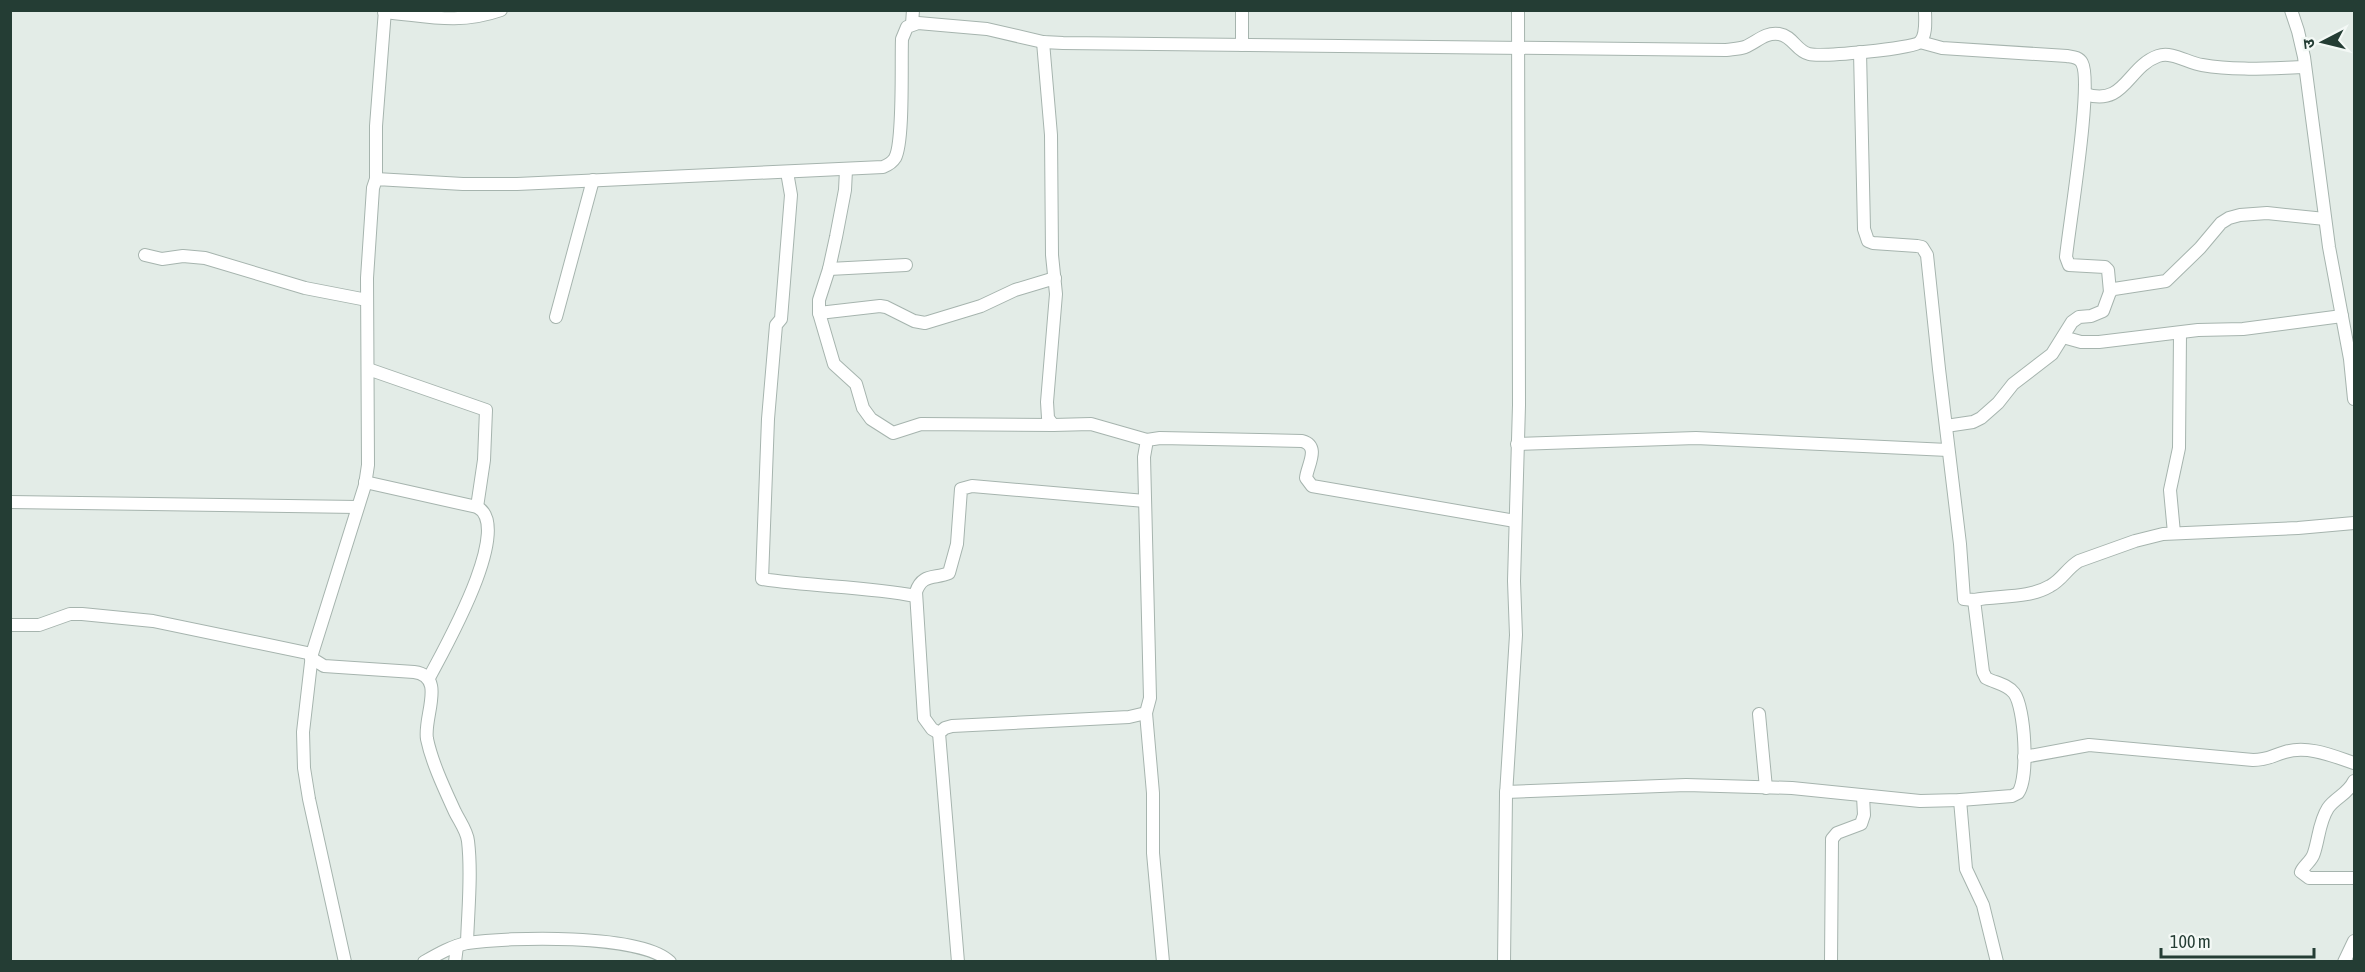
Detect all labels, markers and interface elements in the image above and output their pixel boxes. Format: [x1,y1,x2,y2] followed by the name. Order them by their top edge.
[2293,12,2353,72] north arrow
[2299,37,2318,50] text: उ
[2161,921,2314,959] scale bar
[2170,931,2211,952] text: 100 m

